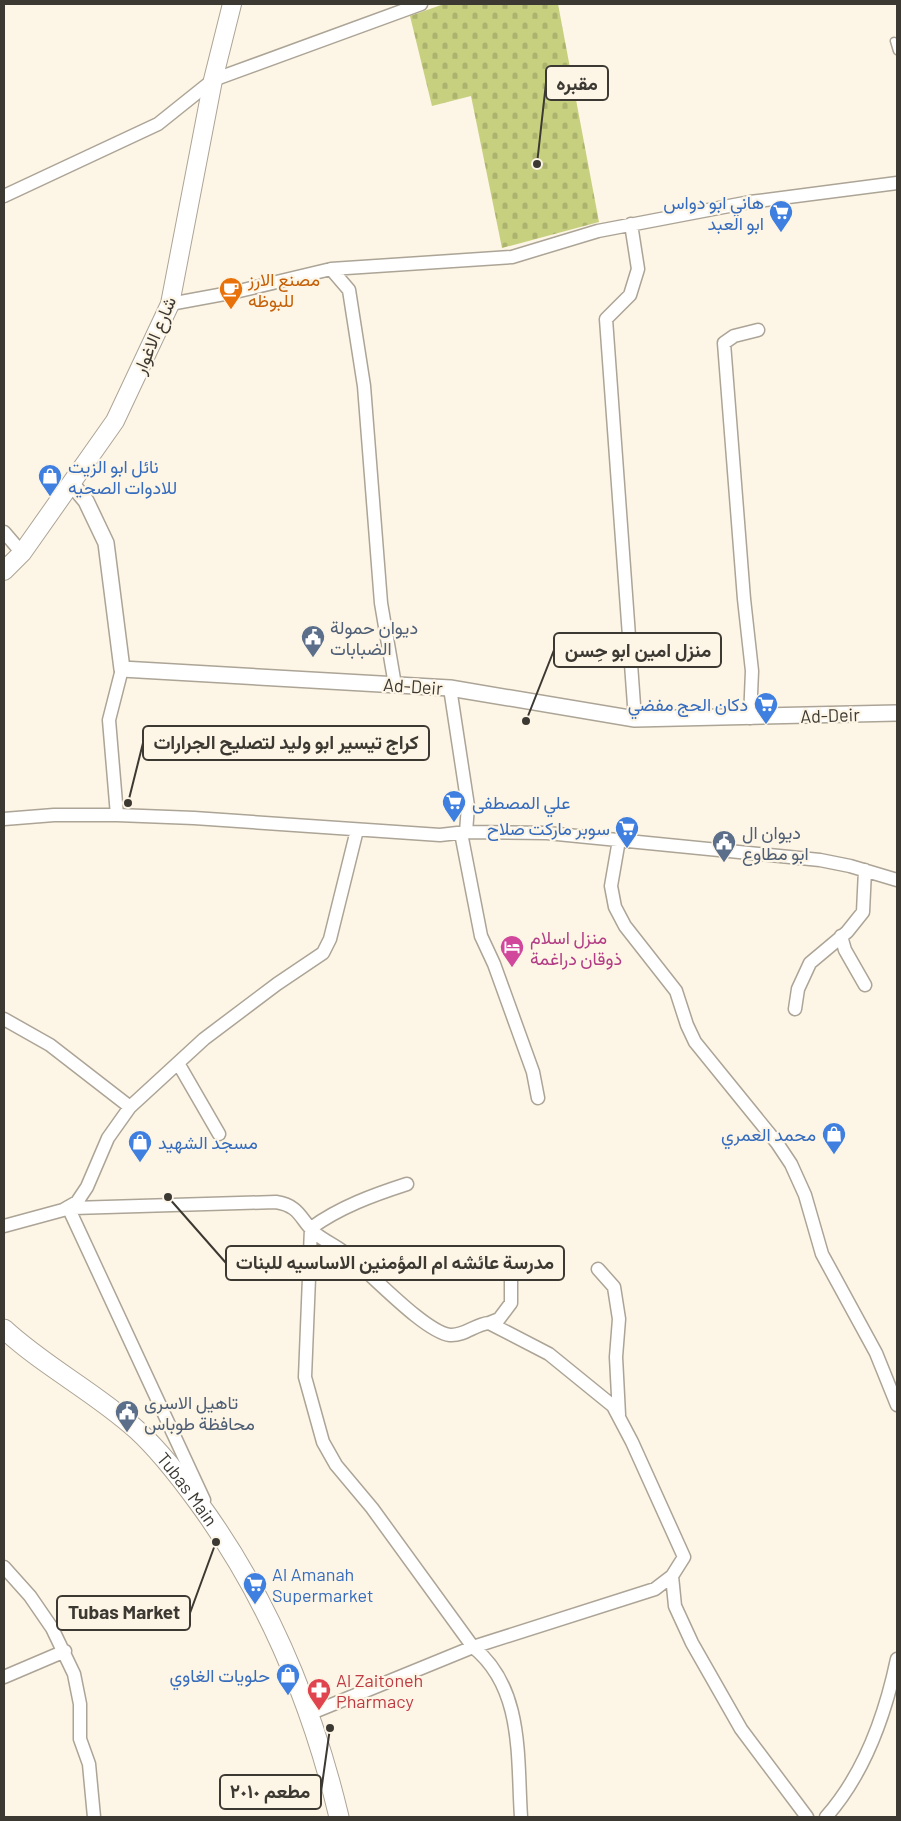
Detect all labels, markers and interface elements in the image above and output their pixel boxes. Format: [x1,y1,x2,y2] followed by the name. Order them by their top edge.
[546,66,608,100] callout: مقبره
[556,71,598,96] text: مقبره
[663,191,764,235] place label: هاني ابو دواس ابو العبد
[768,199,794,233] supermarket icon: هاني ابو دواس ابو العبد
[247,268,320,312] place label: مصنع الارز للبوظه
[218,276,244,310] cafe icon: مصنع الارز للبوظه
[127,293,182,379] street label: شارع الاغوار
[68,455,177,499] place label: نائل ابو الزيت للادوات الصحيه
[37,463,63,497] shop icon: نائل ابو الزيت للادوات الصحيه
[330,616,418,659] place label: ديوان حمولة الضبابات
[300,624,326,658] public building icon: ديوان حمولة الضبابات
[554,633,721,667] callout: منزل امين ابو حِسن
[565,638,711,663] text: منزل امين ابو حِسن
[383,673,444,699] street label: Ad-Deir
[753,691,779,725] supermarket icon: دكان الحج مفضي
[628,693,748,720] place label: دكان الحج مفضي
[800,703,861,727] street label: Ad-Deir
[143,726,429,760] callout: كراج تيسير ابو وليد لتصليح الجرارات
[153,730,419,756] text: كراج تيسير ابو وليد لتصليح الجرارات
[441,789,467,823] supermarket icon: علي المصطفى
[472,791,570,818] place label: علي المصطفى
[614,815,640,849] supermarket icon: سوبر ماركت صلاح
[487,817,610,841] place label: سوبر ماركت صلاح
[742,821,809,866] place label: ديوان ال ابو مطاوع
[711,829,737,863] public building icon: ديوان ال ابو مطاوع
[530,926,622,970] place label: منزل اسلام ذوقان دراغمة
[499,934,525,968] hotel icon: منزل اسلام ذوقان دراغمة
[821,1121,847,1155] shop icon: محمد العمري
[721,1123,816,1150] place label: محمد العمري
[127,1129,153,1163] shop icon: مسجد الشهيد
[158,1131,258,1154] place label: مسجد الشهيد
[226,1246,564,1280] callout: مدرسة عائشه ام المؤمنين الاساسيه للبنات
[236,1250,554,1275] text: مدرسة عائشه ام المؤمنين الاساسيه للبنات
[144,1391,255,1435] place label: تاهيل الاسرى محافظة طوباس
[114,1399,140,1433] public building icon: تاهيل الاسرى محافظة طوباس
[153,1448,223,1530] street label: Tubas Main
[272,1563,373,1606] place label: Al Amanah Supermarket
[242,1571,268,1605] supermarket icon: Al Amanah Supermarket
[57,1596,190,1630] callout: Tubas Market
[68,1600,180,1623] text: Tubas Market
[275,1662,301,1696] shop icon: حلويات الغاوي
[169,1664,270,1691] place label: حلويات الغاوي
[336,1669,423,1712] place label: Al Zaitoneh Pharmacy
[306,1677,332,1711] pharmacy icon: Al Zaitoneh Pharmacy
[220,1775,321,1809] callout: مطعم ٢٠١٠
[230,1779,310,1804] text: مطعم ٢٠١٠

